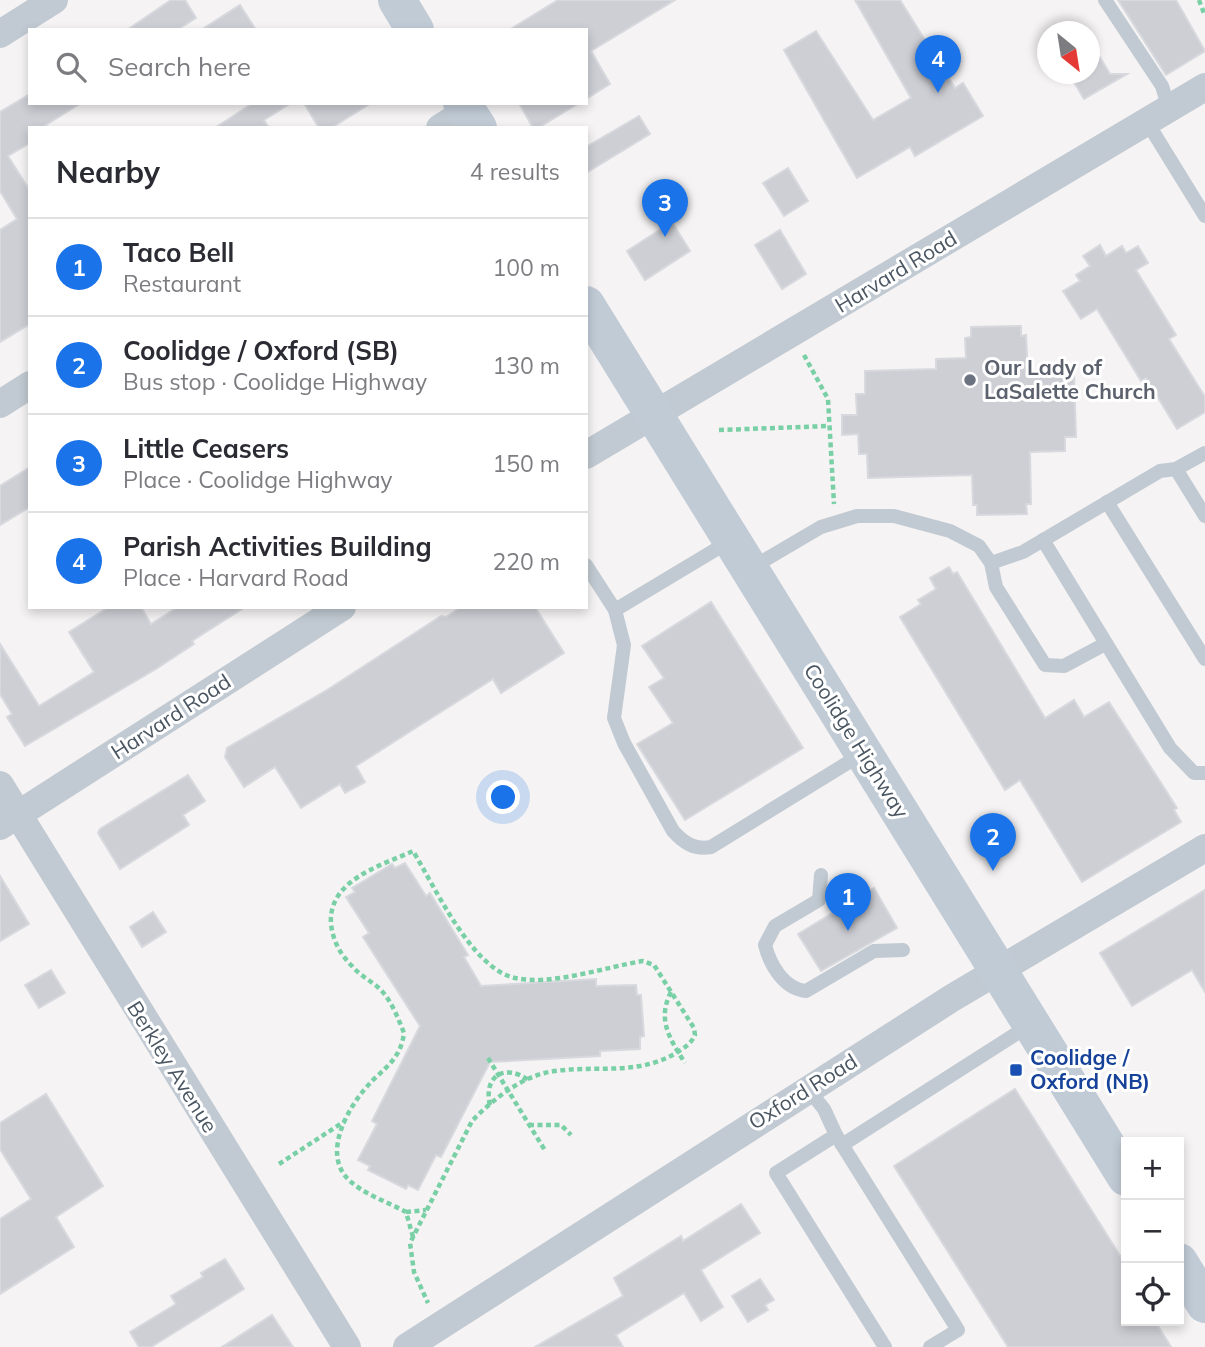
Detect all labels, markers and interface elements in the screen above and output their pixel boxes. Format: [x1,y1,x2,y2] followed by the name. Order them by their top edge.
[1037,21,1100,84] north arrow
[28,28,588,105] search box
[915,35,961,93] pin: 4
[52,48,90,86] icon: search
[108,50,251,83] text: Search here
[56,153,160,191] text: Nearby
[470,157,560,186] text: 4 results
[642,179,688,237] pin: 3
[830,225,961,318] street label: Harvard Road
[123,236,234,269] text: Taco Bell
[72,253,86,282] text: 1
[492,253,560,282] text: 100 m
[123,269,241,298] text: Restaurant
[123,334,399,367] text: Coolidge / Oxford (SB)
[72,351,86,380] text: 2
[492,351,560,380] text: 130 m
[984,354,1156,404] place label: Our Lady of LaSalette Church
[123,367,427,396] text: Bus stop · Coolidge Highway
[962,372,978,388] marker: Our Lady of LaSalette Church
[123,432,289,465] text: Little Ceasers
[72,449,86,478] text: 3
[492,449,560,478] text: 150 m
[123,465,393,494] text: Place · Coolidge Highway
[123,530,432,563] text: Parish Activities Building
[72,547,86,576] text: 4
[492,547,560,576] text: 220 m
[123,563,349,592] text: Place · Harvard Road
[799,658,915,823] street label: Coolidge Highway
[106,668,235,765] street label: Harvard Road
[486,780,520,814] your location
[970,813,1016,871] pin: 2
[825,873,871,931] pin: 1
[122,996,224,1137] street label: Berkley Avenue
[1030,1044,1150,1094] place label: Coolidge / Oxford (NB)
[743,1047,862,1135] street label: Oxford Road
[1008,1062,1024,1078] marker: Coolidge / Oxford (NB)
[1121,1137,1184,1326] map controls
[1121,1137,1184,1200] button: +
[1121,1200,1184,1263] button: −
[1121,1263,1184,1326] button: locate

